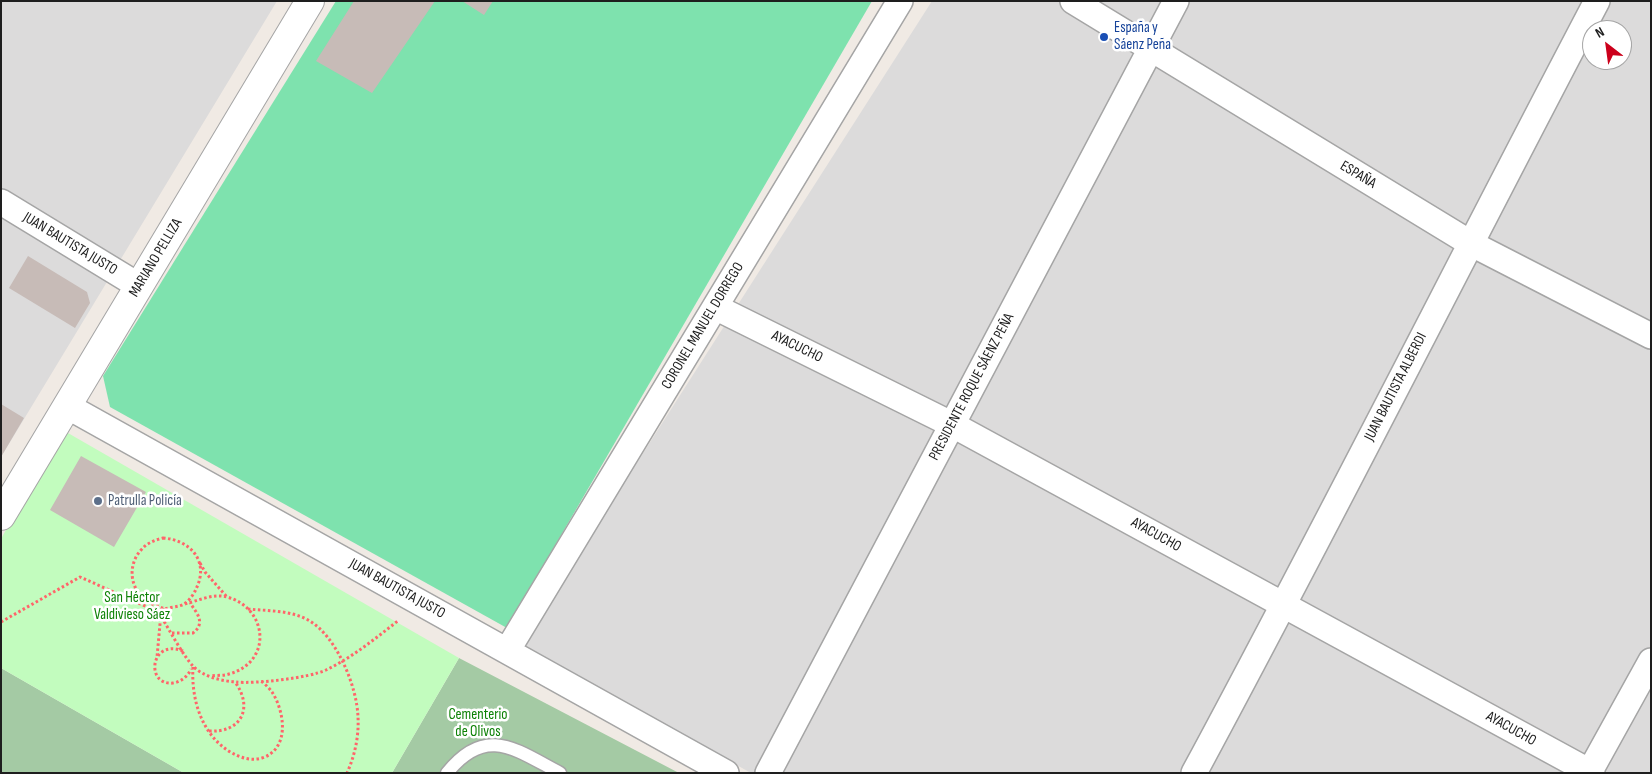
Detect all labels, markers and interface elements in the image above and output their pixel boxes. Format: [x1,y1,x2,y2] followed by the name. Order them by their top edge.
[1114,19,1171,54] place label: España y Sáenz Peña
[1582,20,1632,70] north arrow
[1592,23,1607,42] text: N
[1098,31,1110,43] marker: España y Sáenz Peña
[1337,157,1379,193] street label: ESPAÑA
[20,209,120,279] street label: JUAN BAUTISTA JUSTO
[126,215,186,301] street label: MARIANO PELLIZA
[658,259,748,393] street label: CORONEL MANUEL DORREGO
[926,310,1018,464] street label: PRESIDENTE ROQUE SÁENZ PEÑA
[768,327,826,367] street label: AYACUCHO
[1361,330,1431,444] street label: JUAN BAUTISTA ALBERDI
[108,492,182,510] place label: Patrulla Policía
[92,495,104,507] marker: Patrulla Policía
[1128,514,1184,556] street label: AYACUCHO
[346,555,448,623] street label: JUAN BAUTISTA JUSTO
[94,589,170,624] park label: San Héctor Valdivieso Sáez
[448,706,508,741] park label: Cementerio de Olivos
[1483,708,1539,750] street label: AYACUCHO

